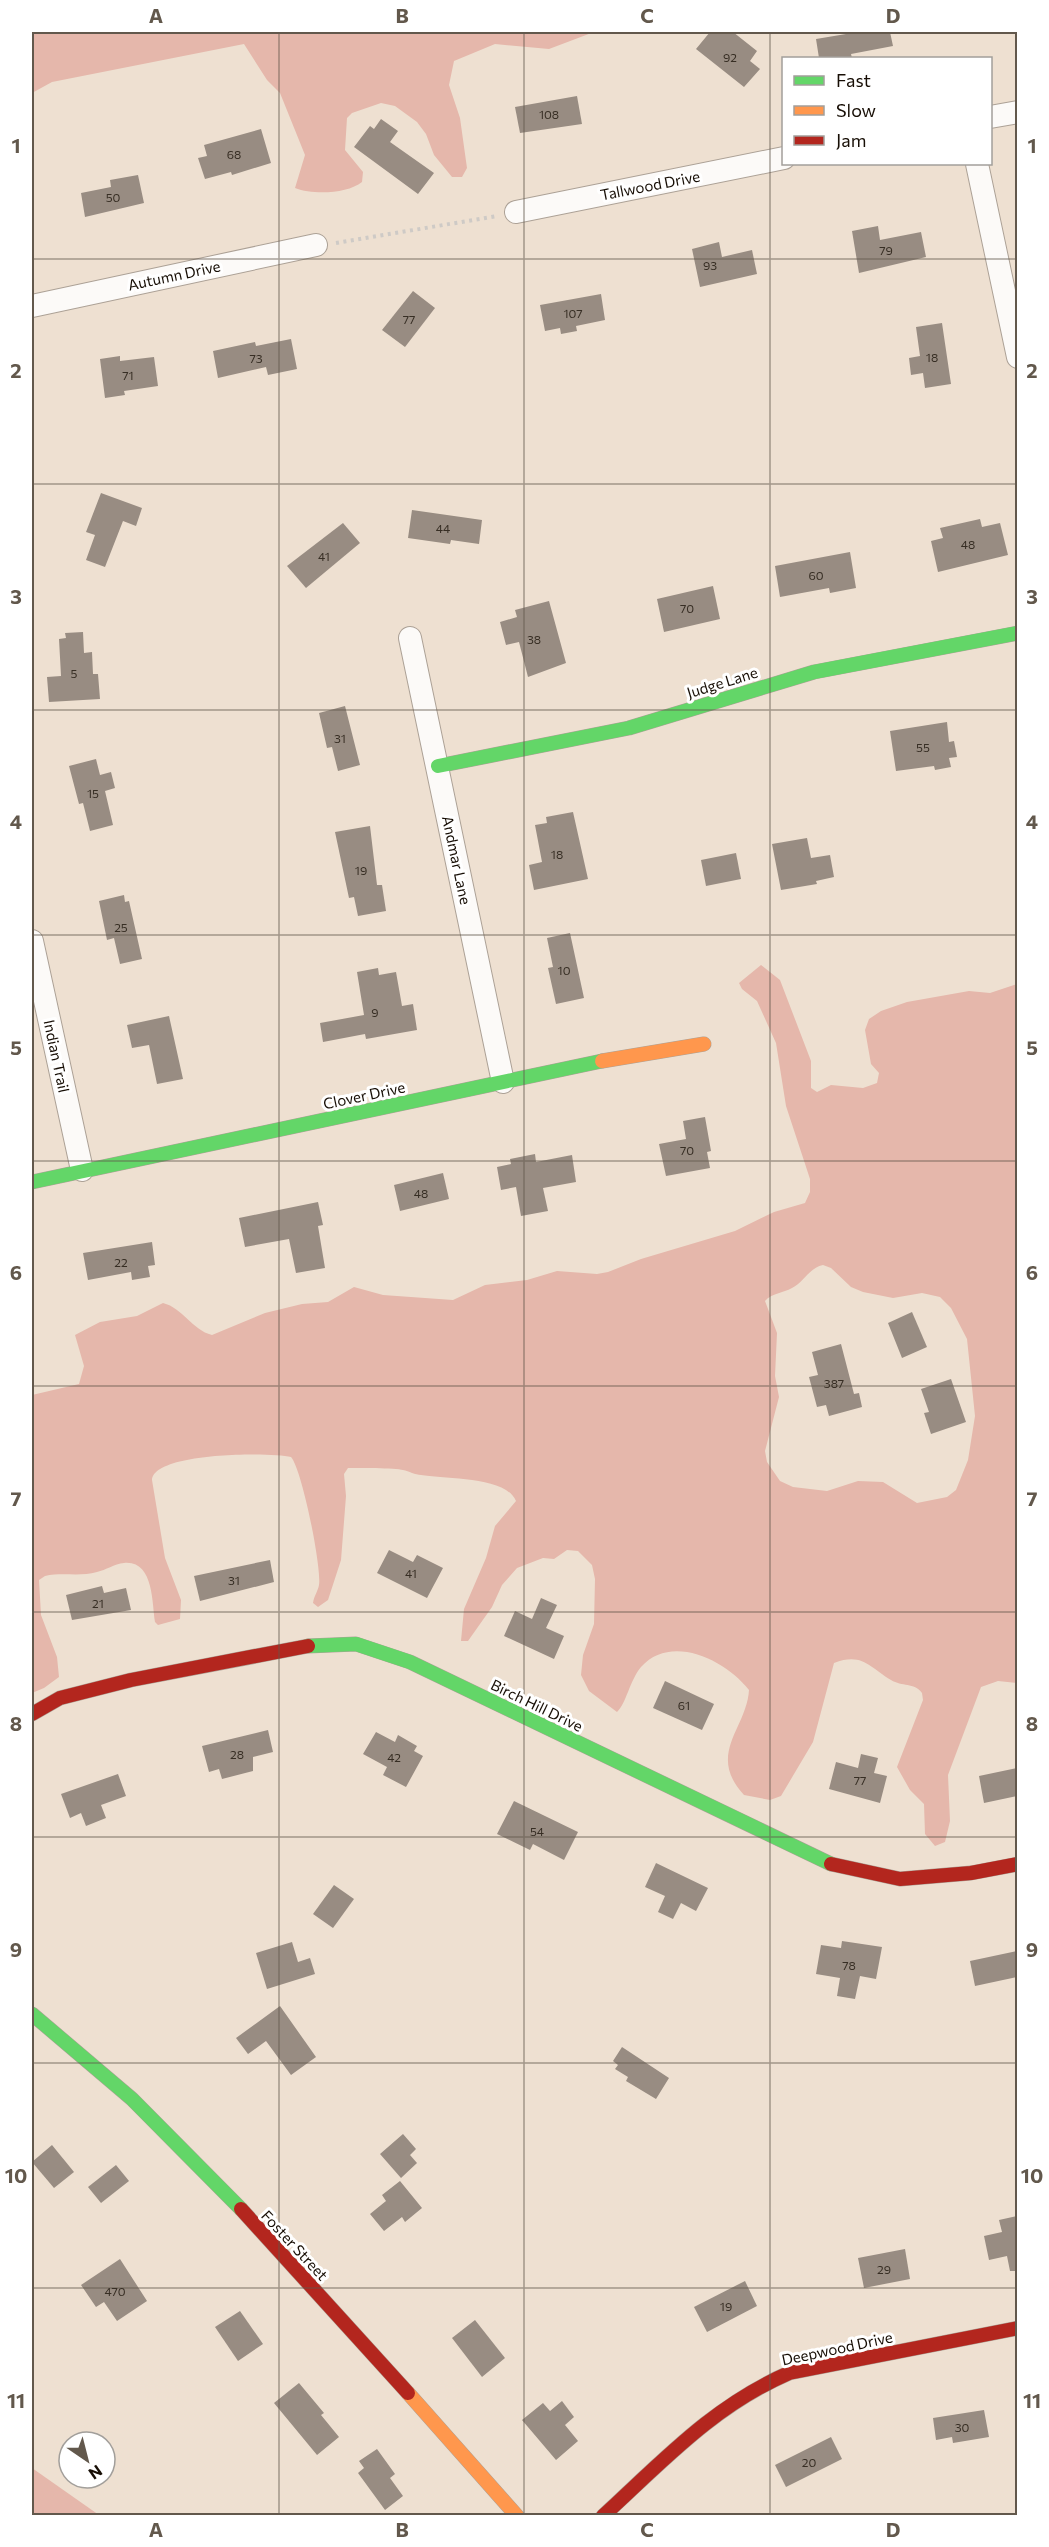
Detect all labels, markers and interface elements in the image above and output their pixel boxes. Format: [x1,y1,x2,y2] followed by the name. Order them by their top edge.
[149,3,163,27] text: A
[395,3,409,27] text: B
[640,3,654,27] text: C
[886,3,900,27] text: D
[723,50,737,64] house number: 92
[782,57,992,165] legend
[836,69,871,91] text: Fast
[836,99,876,121] text: Slow
[539,107,559,121] house number: 108
[836,129,866,151] text: Jam
[11,133,21,157] text: 1
[1027,133,1037,157] text: 1
[227,147,241,161] house number: 68
[599,166,701,203] street label: Tallwood Drive
[106,190,121,204] house number: 50
[879,243,893,257] house number: 79
[126,256,222,294] street label: Autumn Drive
[703,258,717,272] house number: 93
[563,306,583,320] house number: 107
[403,312,415,326] house number: 77
[926,350,938,364] house number: 18
[249,351,263,365] house number: 73
[10,358,22,382] text: 2
[1026,358,1038,382] text: 2
[122,368,134,382] house number: 71
[436,521,450,535] house number: 44
[961,537,975,551] house number: 48
[318,549,330,563] house number: 41
[808,568,824,582] house number: 60
[10,584,22,608] text: 3
[1026,584,1038,608] text: 3
[680,601,694,615] house number: 70
[527,632,541,646] house number: 38
[684,663,760,701] street label: Judge Lane
[71,666,78,680] house number: 5
[334,731,346,745] house number: 31
[916,740,930,754] house number: 55
[87,786,99,800] house number: 15
[10,809,22,833] text: 4
[1026,809,1038,833] text: 4
[439,814,475,906] street label: Andmar Lane
[551,847,563,861] house number: 18
[355,863,367,877] house number: 19
[114,920,128,934] house number: 25
[558,963,571,977] house number: 10
[371,1005,379,1019] house number: 9
[40,1018,74,1094] street label: Indian Trail
[10,1035,22,1059] text: 5
[1026,1035,1038,1059] text: 5
[321,1078,407,1112] street label: Clover Drive
[680,1143,694,1157] house number: 70
[414,1186,428,1200] house number: 48
[114,1255,128,1269] house number: 22
[10,1260,22,1284] text: 6
[1026,1260,1038,1284] text: 6
[824,1376,844,1390] house number: 387
[11,1486,22,1510] text: 7
[1027,1486,1038,1510] text: 7
[405,1566,417,1580] house number: 41
[228,1573,240,1587] house number: 31
[92,1596,104,1610] house number: 21
[488,1675,586,1735] street label: Birch Hill Drive
[678,1698,690,1712] house number: 61
[10,1711,22,1735] text: 8
[1026,1711,1038,1735] text: 8
[230,1747,244,1761] house number: 28
[387,1750,401,1764] house number: 42
[854,1773,866,1787] house number: 77
[530,1824,544,1838] house number: 54
[10,1937,22,1961] text: 9
[1026,1937,1038,1961] text: 9
[842,1958,856,1972] house number: 78
[5,2163,27,2187] text: 10
[1021,2163,1043,2187] text: 10
[258,2206,332,2284] street label: Foster Street
[877,2262,891,2276] house number: 29
[104,2284,126,2298] house number: 470
[720,2299,732,2313] house number: 19
[780,2327,894,2369] street label: Deepwood Drive
[7,2388,25,2412] text: 11
[1023,2388,1041,2412] text: 11
[955,2420,970,2434] house number: 30
[57,2430,117,2490] north arrow
[802,2455,816,2469] house number: 20
[86,2461,106,2484] text: N
[149,2517,163,2541] text: A
[395,2517,409,2541] text: B
[640,2517,654,2541] text: C
[886,2517,900,2541] text: D

